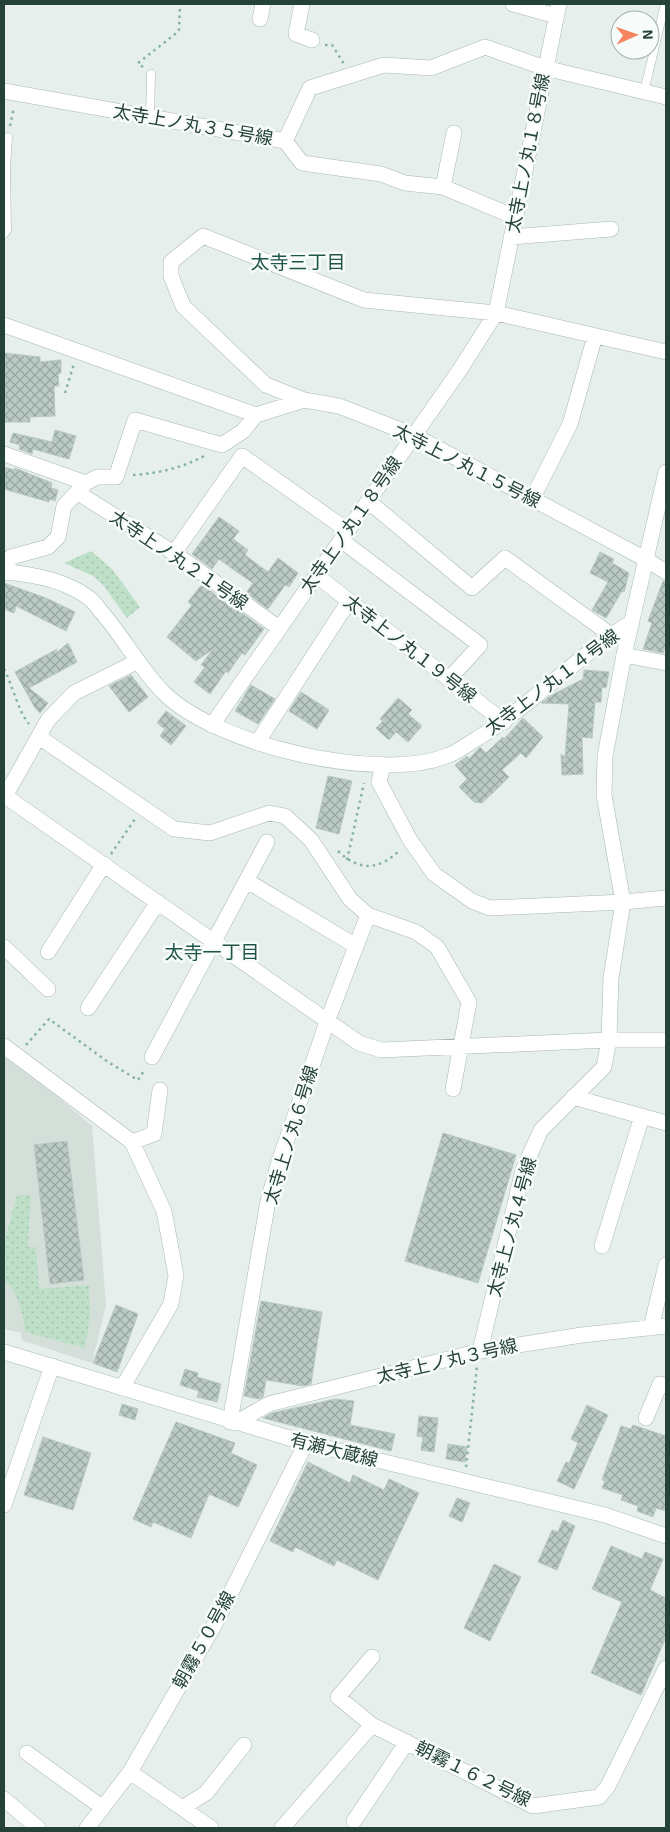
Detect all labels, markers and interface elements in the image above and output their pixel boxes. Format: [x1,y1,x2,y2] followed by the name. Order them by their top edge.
[610,10,660,60] north arrow
[640,29,657,40] text: N
[501,71,553,234] street label: 太寺上ノ丸１８号線
[111,99,275,149] street label: 太寺上ノ丸３５号線
[250,250,346,273] district label: 太寺三丁目
[390,419,545,512] street label: 太寺上ノ丸１５号線
[295,452,406,597] street label: 太寺上ノ丸１８号線
[106,505,253,614] street label: 太寺上ノ丸２１号線
[340,590,481,707] street label: 太寺上ノ丸１９号線
[480,624,623,739] street label: 太寺上ノ丸１４号線
[164,940,260,963] district label: 太寺一丁目
[258,1063,322,1207] street label: 太寺上ノ丸６号線
[482,1154,540,1299] street label: 太寺上ノ丸４号線
[374,1333,519,1387] street label: 太寺上ノ丸３号線
[288,1427,381,1471] street label: 有瀬大蔵線
[167,1587,239,1692] street label: 朝霧５０号線
[412,1736,535,1811] street label: 朝霧１６２号線

